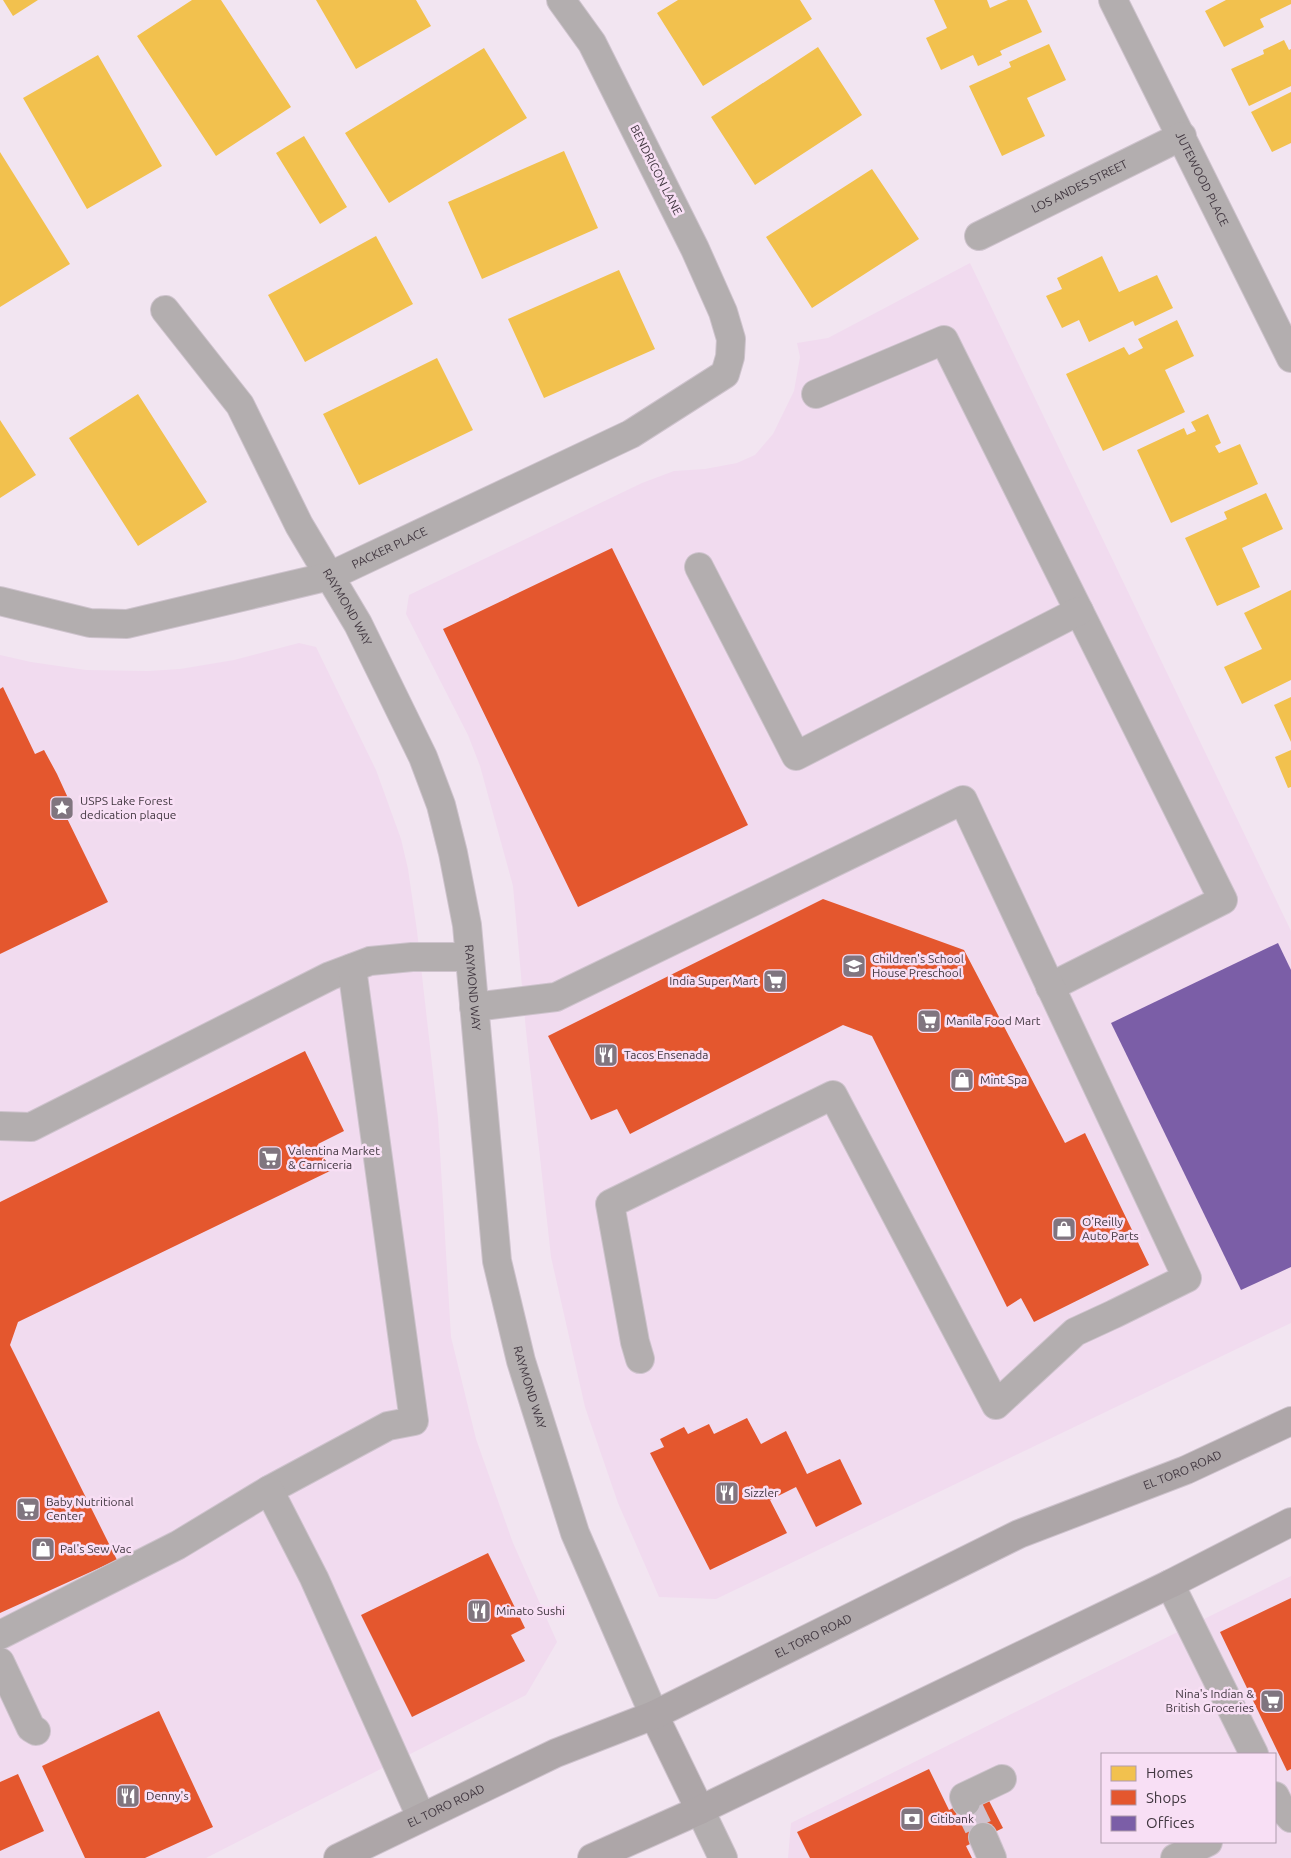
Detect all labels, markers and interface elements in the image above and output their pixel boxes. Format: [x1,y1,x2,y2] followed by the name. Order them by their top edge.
[628,123,685,217] street label: BENDRICON LANE
[1174,129,1232,229] street label: JUTEWOOD PLACE
[1029,157,1130,215] street label: LOS ANDES STREET
[350,524,429,571] street label: PACKER PLACE
[321,566,374,647] street label: RAYMOND WAY
[80,794,176,821] place label: USPS Lake Forest dedication plaque
[49,795,75,821] place icon: USPS Lake Forest dedication plaque
[463,944,483,1031] street label: RAYMOND WAY
[872,952,964,979] place label: Children's School House Preschool
[841,953,867,979] school or university icon: Children's School House Preschool
[762,968,788,994] supermarket icon: India Super Mart
[669,974,758,987] place label: India Super Mart
[916,1008,942,1034] supermarket icon: Manila Food Mart
[946,1014,1041,1027] place label: Manila Food Mart
[593,1042,619,1068] restaurant icon: Tacos Ensenada
[624,1048,709,1061] place label: Tacos Ensenada
[949,1067,975,1093] shop icon: Mint Spa
[980,1073,1027,1086] place label: Mint Spa
[288,1144,380,1171] place label: Valentina Market & Carniceria
[257,1145,283,1171] supermarket icon: Valentina Market & Carniceria
[1082,1215,1139,1242] place label: O'Reilly Auto Parts
[1051,1216,1077,1242] shop icon: O'Reilly Auto Parts
[512,1344,549,1430] street label: RAYMOND WAY
[1141,1447,1224,1492] street label: EL TORO ROAD
[714,1480,740,1506] restaurant icon: Sizzler
[744,1486,779,1499] place label: Sizzler
[46,1495,134,1522] place label: Baby Nutritional Center
[15,1496,41,1522] supermarket icon: Baby Nutritional Center
[30,1536,56,1562] shop icon: Pal's Sew Vac
[60,1542,132,1555] place label: Pal's Sew Vac
[466,1598,492,1624] restaurant icon: Minato Sushi
[496,1604,565,1617] place label: Minato Sushi
[773,1611,854,1660] street label: EL TORO ROAD
[1165,1687,1254,1714] place label: Nina's Indian & British Groceries
[1259,1688,1285,1714] supermarket icon: Nina's Indian & British Groceries
[1101,1753,1276,1843] legend
[1146,1764,1193,1781] text: Homes
[405,1781,486,1830] street label: EL TORO ROAD
[115,1783,141,1809] restaurant icon: Denny's
[146,1789,189,1802] place label: Denny's
[1146,1789,1187,1806] text: Shops
[899,1806,925,1832] bank icon: Citibank
[930,1812,974,1825] place label: Citibank
[1146,1814,1194,1831] text: Offices

